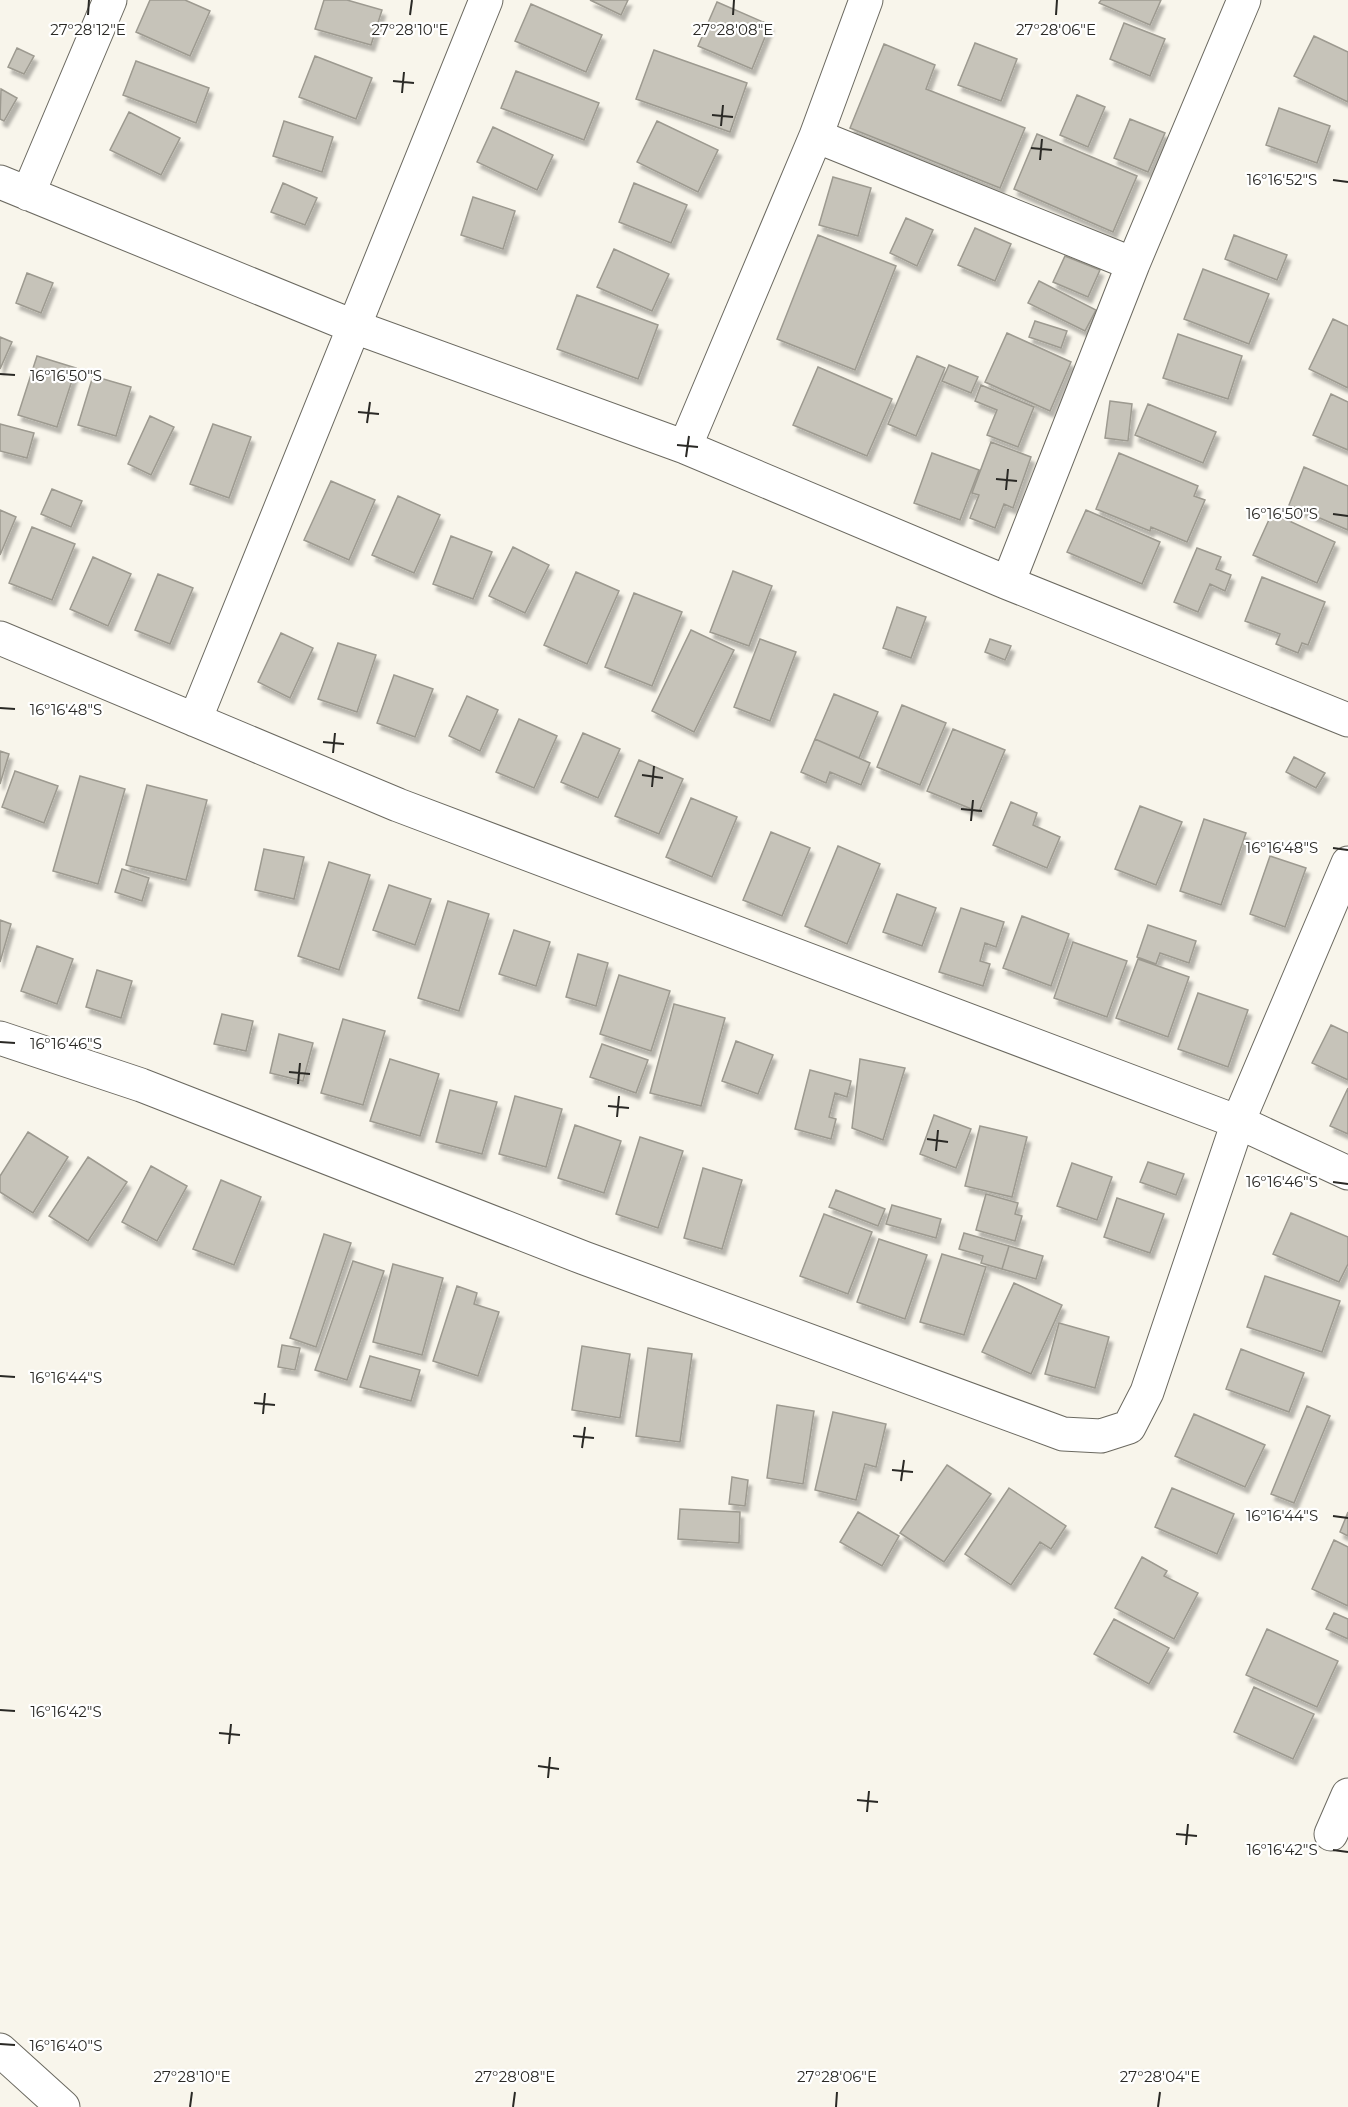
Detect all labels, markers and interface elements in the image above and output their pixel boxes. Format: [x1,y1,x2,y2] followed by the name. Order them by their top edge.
[50,20,126,39] text: 27°28'12"E
[371,20,449,39] text: 27°28'10"E
[693,20,773,39] text: 27°28'08"E
[1016,20,1096,39] text: 27°28'06"E
[1247,170,1317,189] text: 16°16'52"S
[30,366,102,385] text: 16°16'50"S
[1246,504,1318,523] text: 16°16'50"S
[30,700,102,719] text: 16°16'48"S
[1246,838,1318,857] text: 16°16'48"S
[30,1034,102,1053] text: 16°16'46"S
[1246,1172,1318,1191] text: 16°16'46"S
[30,1368,102,1387] text: 16°16'44"S
[1246,1506,1318,1525] text: 16°16'44"S
[30,1702,102,1721] text: 16°16'42"S
[1246,1840,1318,1859] text: 16°16'42"S
[30,2036,102,2055] text: 16°16'40"S
[153,2067,231,2086] text: 27°28'10"E
[475,2067,555,2086] text: 27°28'08"E
[797,2067,877,2086] text: 27°28'06"E
[1120,2067,1200,2086] text: 27°28'04"E

